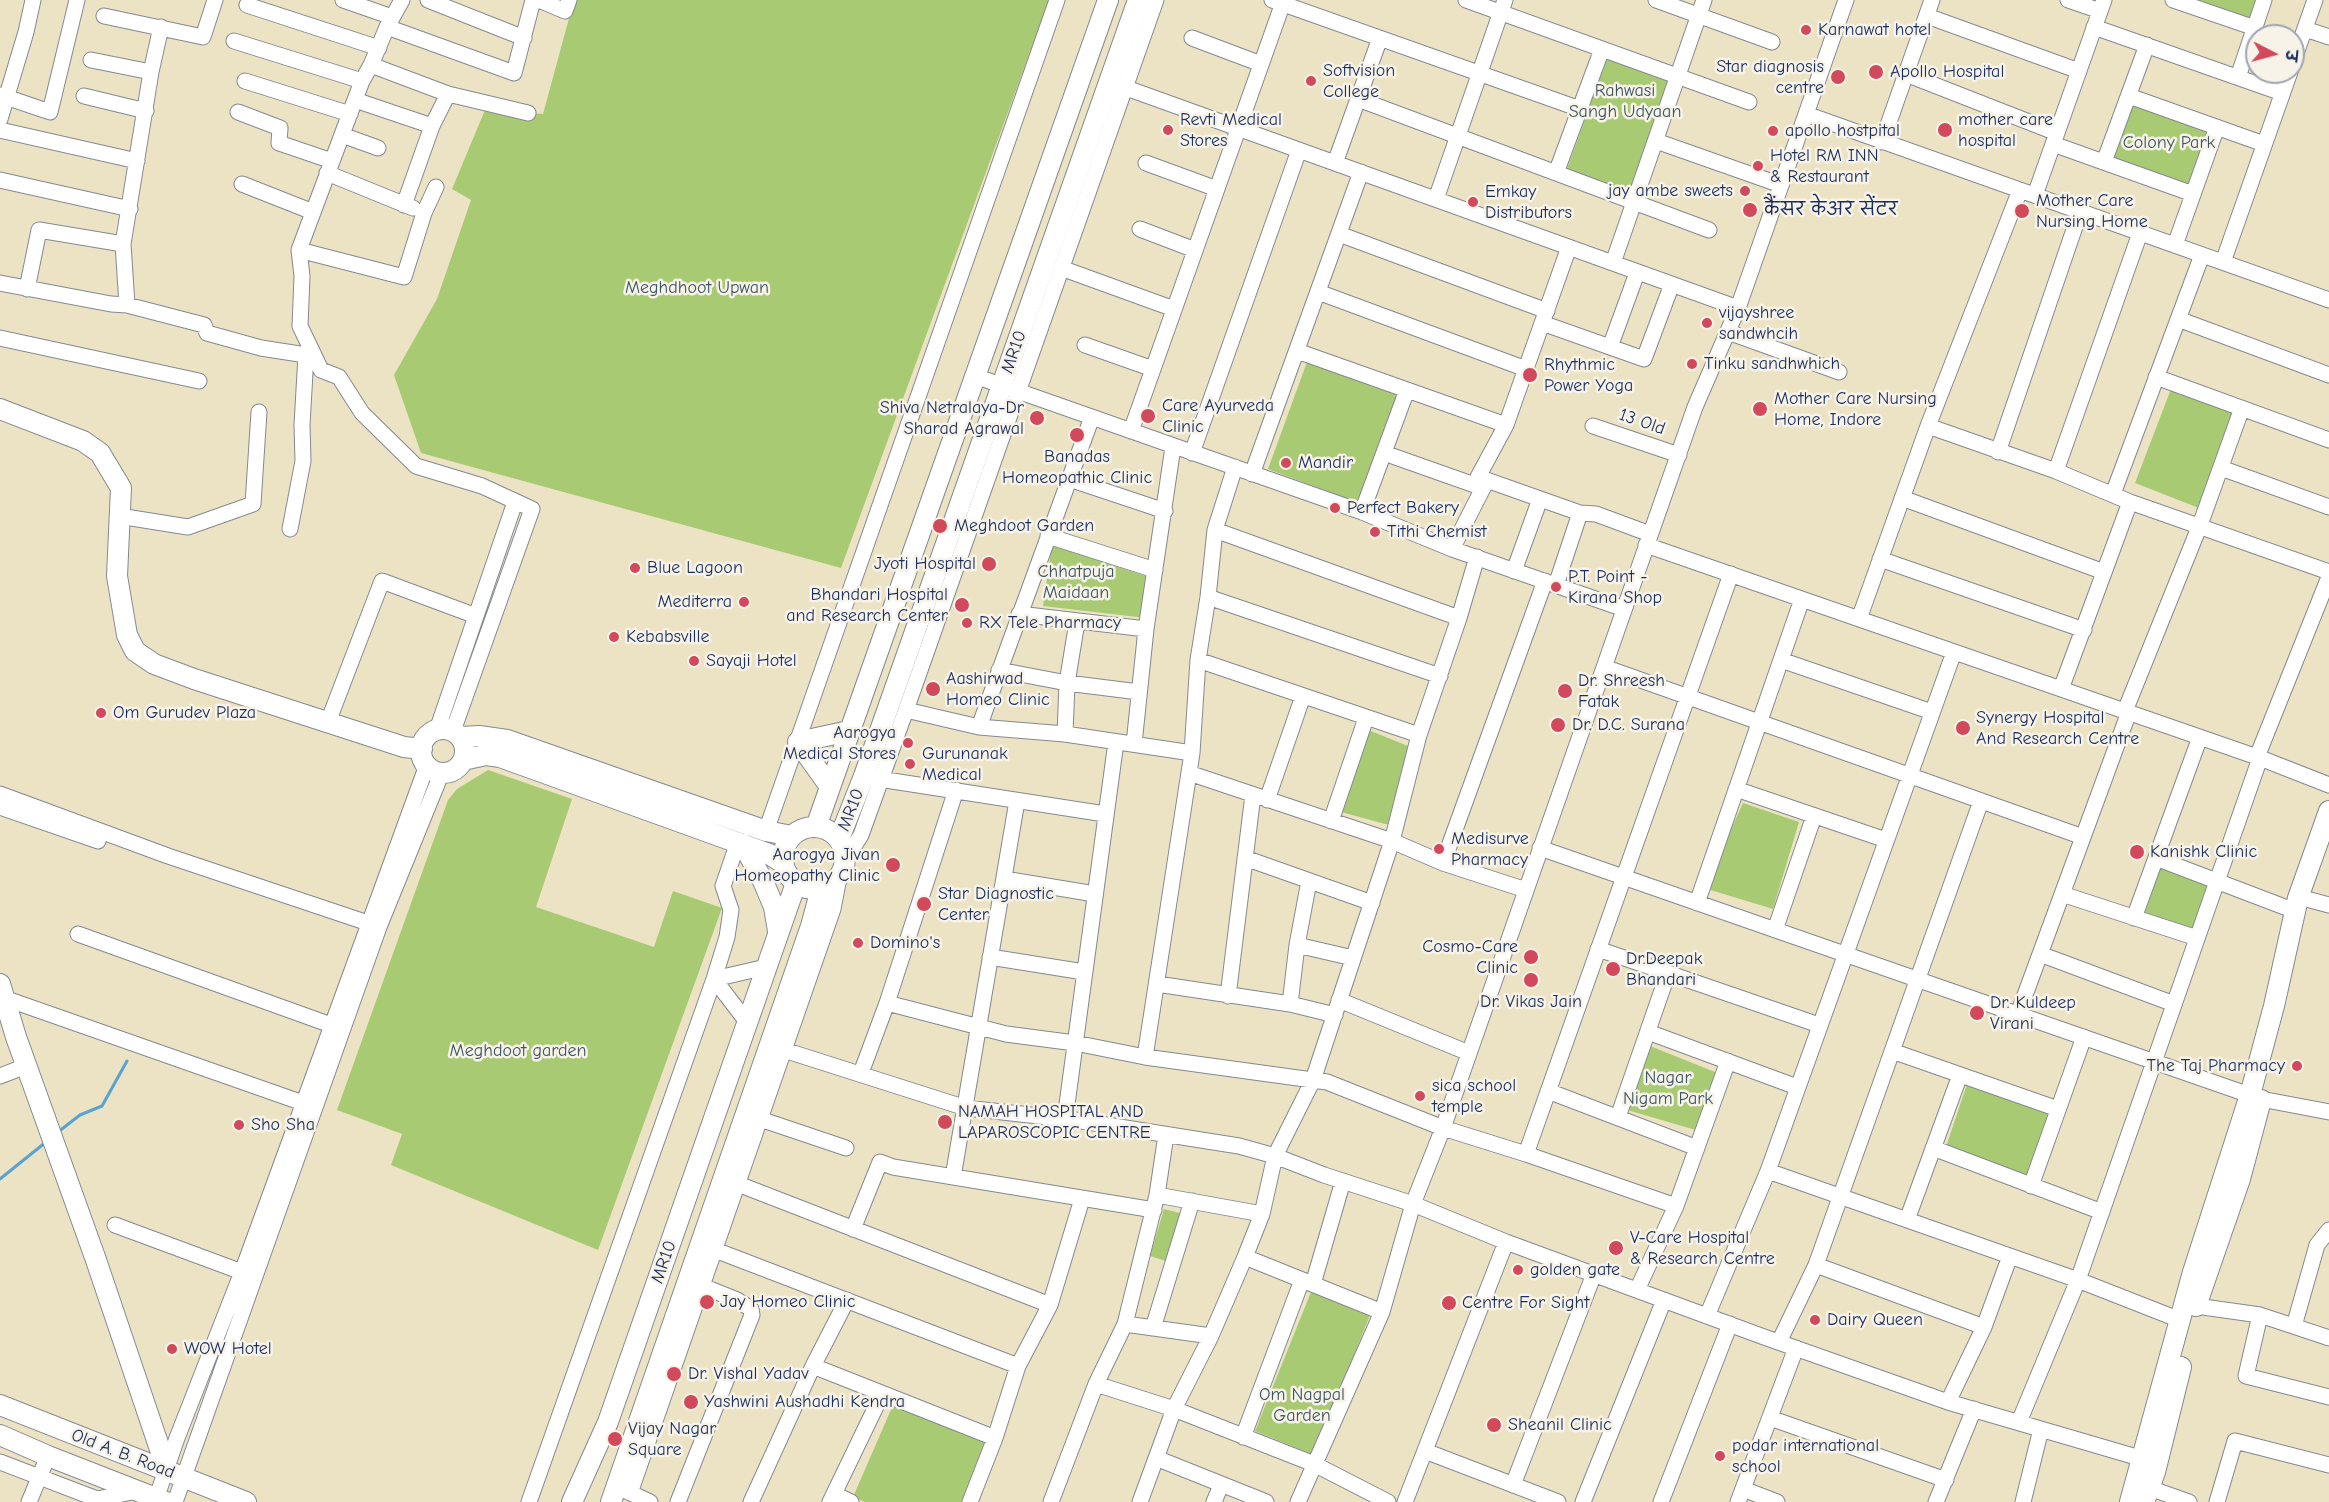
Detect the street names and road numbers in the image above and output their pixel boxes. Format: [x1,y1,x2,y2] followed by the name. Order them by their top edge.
[997,328,1031,376] street label: MR10
[1616,404,1668,440] street label: 13 Old
[833,786,869,834] street label: MR10
[647,1238,681,1286] street label: MR10
[68,1424,178,1484] street label: Old A. B. Road

